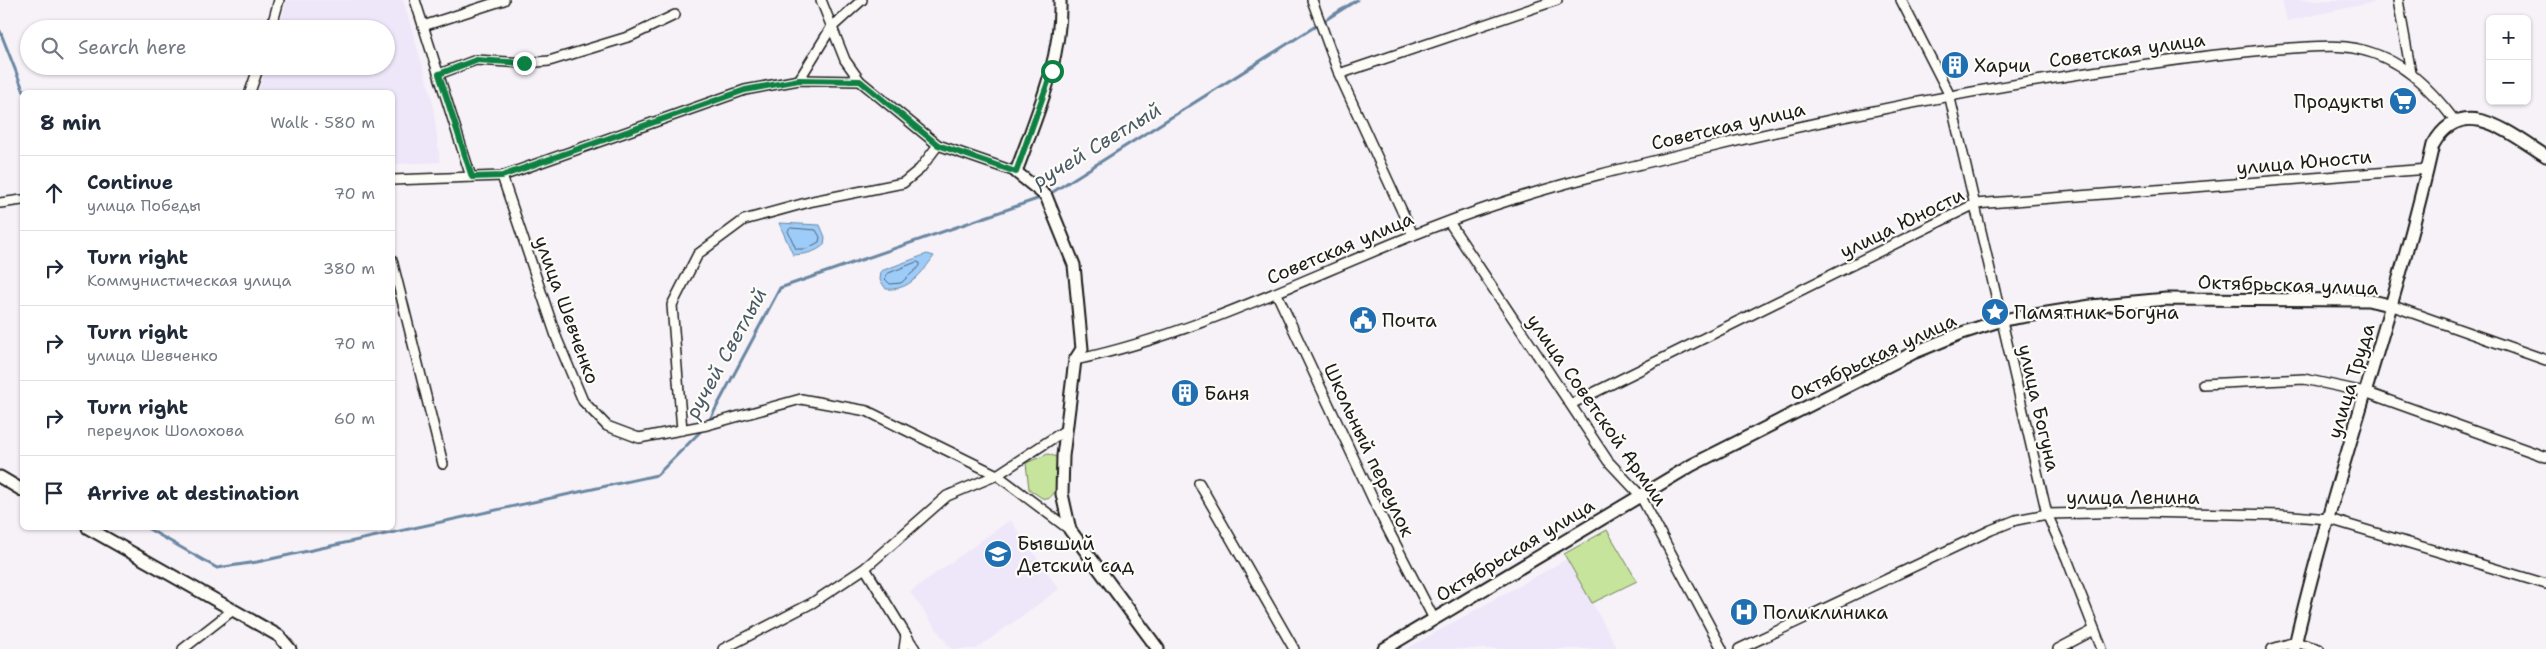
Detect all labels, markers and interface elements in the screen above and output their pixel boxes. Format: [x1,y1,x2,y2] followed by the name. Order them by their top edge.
[2486,15,2531,105] map controls
[2486,15,2531,60] button: +
[20,20,395,75] search box
[2047,27,2207,73] street label: Советская улица
[38,34,66,62] icon: search
[78,35,187,60] text: Search here
[1940,50,1970,80] building icon: Харчи
[513,52,536,75] route end
[1974,53,2031,78] place label: Харчи
[1041,60,1064,83] route start
[2486,60,2531,105] button: −
[2388,86,2418,116] supermarket icon: Продукты
[2294,89,2384,114] place label: Продукты
[1027,96,1166,194] water label: ручей Светлый
[1649,96,1808,156] street label: Советская улица
[40,109,101,137] text: 8 min
[270,112,375,133] text: Walk · 580 m
[2235,144,2373,180] street label: улица Юности
[87,170,173,195] text: Continue
[40,179,68,207] icon: ahead
[1836,182,1968,264] street label: улица Юности
[334,183,375,204] text: 70 m
[87,195,201,216] text: улица Победы
[1263,206,1417,290] street label: Советская улица
[529,233,605,387] street label: улица Шевченко
[87,245,188,270] text: Turn right
[40,254,68,282] icon: right
[323,258,375,279] text: 380 m
[2197,269,2379,301] street label: Октябрьская улица
[87,270,291,291] text: Коммунистическая улица
[679,283,773,424] water label: ручей Светлый
[1980,297,2010,327] place icon: Памятник Богуна
[2014,300,2179,325] place label: Памятник Богуна
[1348,305,1378,335] public building icon: Почта
[1786,307,1960,407] street label: Октябрьская улица
[1382,308,1437,333] place label: Почта
[1521,309,1673,511] street label: улица Советской Армии
[87,320,188,345] text: Turn right
[2322,320,2380,442] street label: улица Труда
[40,329,68,357] icon: right
[334,333,375,354] text: 70 m
[2012,342,2066,474] street label: улица Богуна
[87,345,218,366] text: улица Шевченко
[1318,359,1420,541] street label: Школьный переулок
[1170,378,1200,408] building icon: Баня
[1204,381,1250,406] place label: Баня
[87,395,188,420] text: Turn right
[40,404,68,432] icon: right
[334,408,375,429] text: 60 m
[87,420,244,441] text: переулок Шолохова
[40,479,68,507] icon: arrive
[87,481,299,506] text: Arrive at destination
[2066,485,2200,510] street label: улица Ленина
[1431,493,1599,607] street label: Октябрьская улица
[1017,531,1134,578] place label: Бывший Детский сад
[983,539,1013,569] school or university icon: Бывший Детский сад
[1729,597,1759,627] hospital icon: Поликлиника
[1763,600,1888,625] place label: Поликлиника

